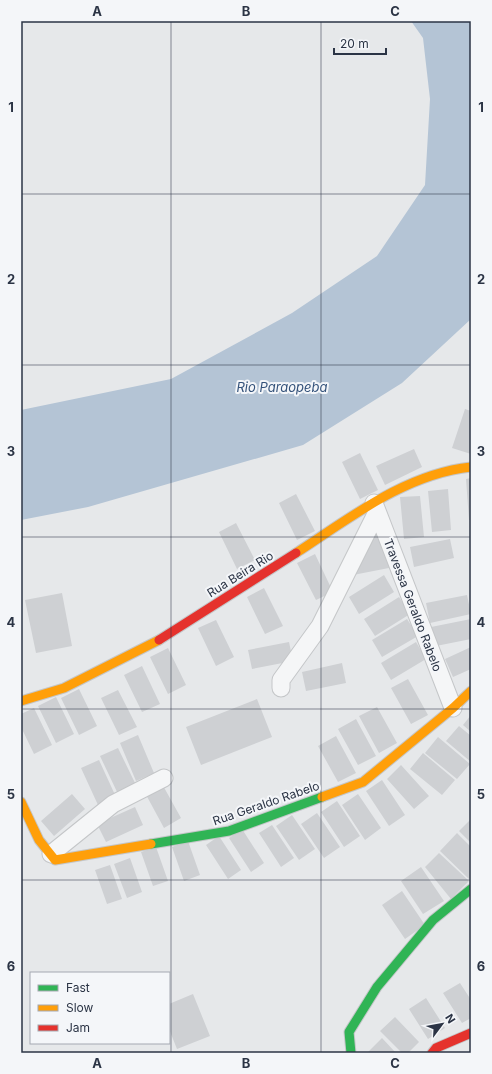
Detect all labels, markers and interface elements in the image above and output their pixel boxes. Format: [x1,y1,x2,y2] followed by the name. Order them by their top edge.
[92,3,102,19] text: A
[242,3,251,19] text: B
[390,3,400,19] text: C
[334,30,386,56] scale bar
[340,36,369,51] text: 20 m
[8,99,14,115] text: 1
[478,99,484,115] text: 1
[7,271,15,287] text: 2
[477,271,485,287] text: 2
[236,379,328,395] water label: Rio Paraopeba
[7,443,15,459] text: 3
[477,443,485,459] text: 3
[381,536,445,674] street label: Travessa Geraldo Rabelo
[204,548,276,600] street label: Rua Beira Rio
[7,614,16,630] text: 4
[477,614,486,630] text: 4
[211,778,321,828] street label: Rua Geraldo Rabelo
[7,786,15,802] text: 5
[477,786,485,802] text: 5
[7,958,15,974] text: 6
[477,958,485,974] text: 6
[30,972,170,1044] legend
[66,980,90,995] text: Fast
[66,1000,94,1015] text: Slow
[422,1004,462,1044] north arrow
[442,1011,459,1026] text: N
[66,1020,90,1035] text: Jam
[92,1055,102,1071] text: A
[242,1055,251,1071] text: B
[390,1055,400,1071] text: C

